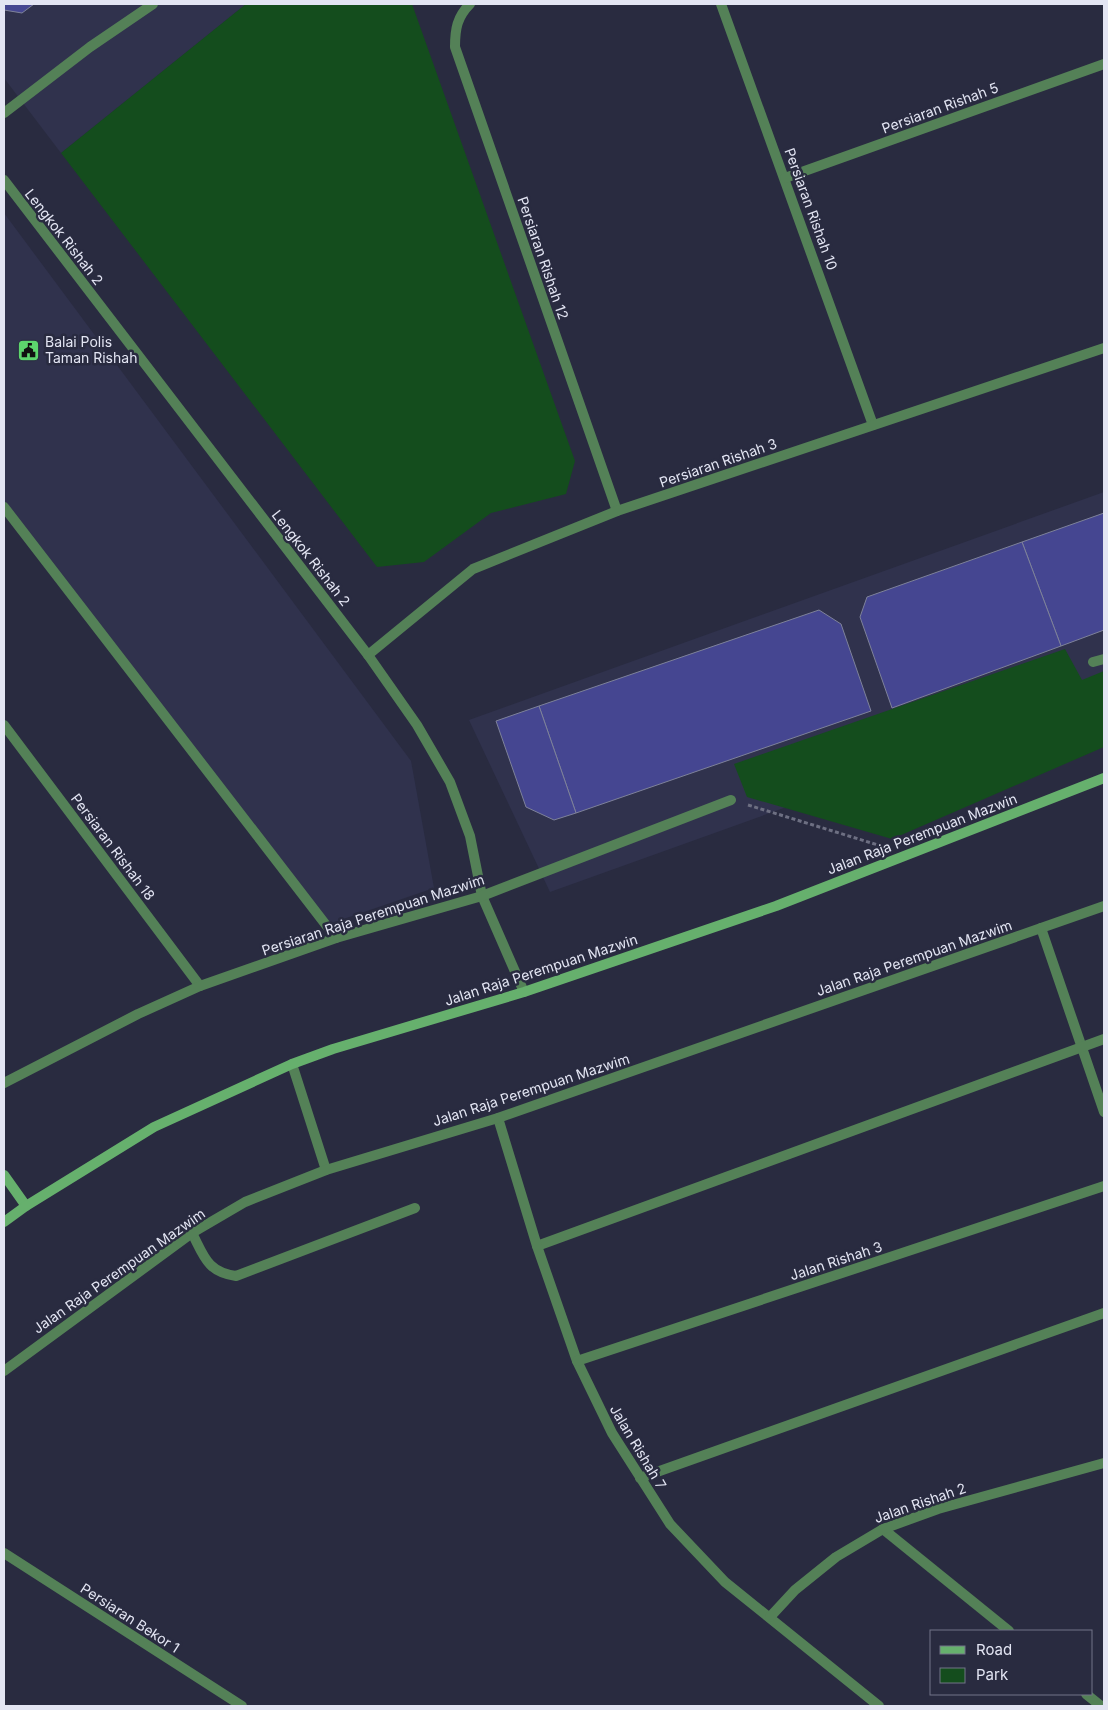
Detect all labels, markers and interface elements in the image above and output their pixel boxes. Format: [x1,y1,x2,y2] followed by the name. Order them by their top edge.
[879,79,1000,137] street label: Persiaran Rishah 5
[781,145,842,272] street label: Persiaran Rishah 10
[22,185,107,288] street label: Lengkok Rishah 2
[514,194,572,321] street label: Persiaran Rishah 12
[45,333,137,366] place label: Balai Polis Taman Rishah
[17,338,41,362] public building icon: Balai Polis Taman Rishah
[657,434,779,491] street label: Persiaran Rishah 3
[269,506,354,609] street label: Lengkok Rishah 2
[824,789,1019,878] street label: Jalan Raja Perempuan Mazwin
[68,790,159,903] street label: Persiaran Rishah 18
[259,870,486,959] street label: Persiaran Raja Perempuan Mazwim
[814,916,1014,999] street label: Jalan Raja Perempuan Mazwim
[442,930,640,1009] street label: Jalan Raja Perempuan Mazwin
[430,1050,631,1129] street label: Jalan Raja Perempuan Mazwim
[29,1205,208,1337] street label: Jalan Raja Perempuan Mazwim
[788,1238,884,1283] street label: Jalan Rishah 3
[607,1401,670,1492] street label: Jalan Rishah 7
[872,1479,968,1526] street label: Jalan Rishah 2
[78,1579,183,1656] street label: Persiaran Bekor 1
[930,1630,1093,1695] legend
[976,1640,1012,1659] text: Road
[976,1665,1009,1684] text: Park

